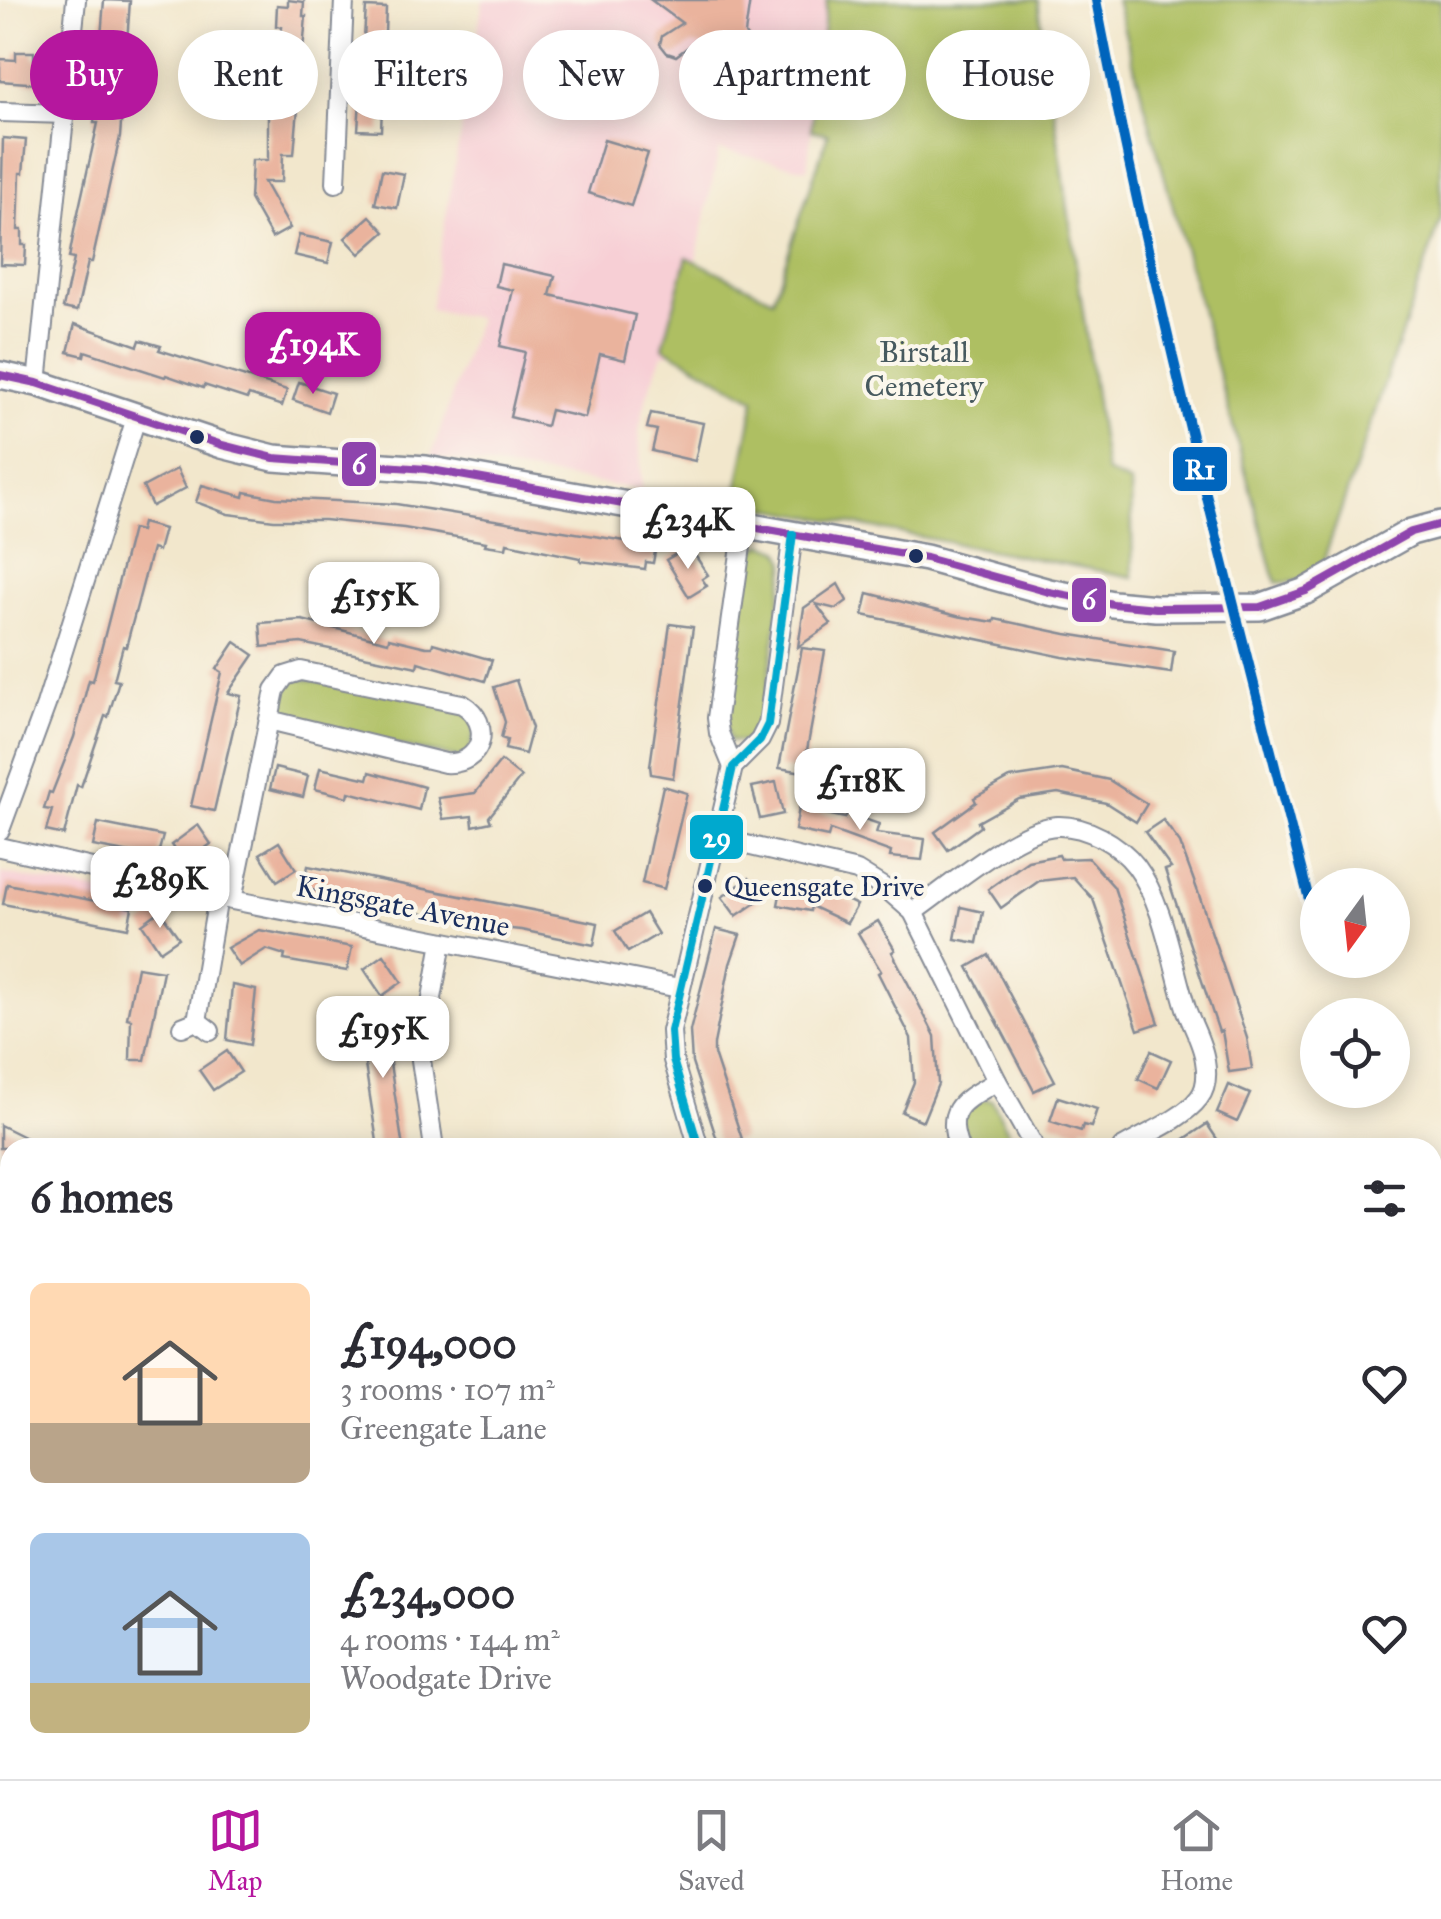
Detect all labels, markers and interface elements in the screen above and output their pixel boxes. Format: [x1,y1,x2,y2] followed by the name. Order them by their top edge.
[30,30,158,120] chip: Buy
[178,30,318,120] chip: Rent
[338,30,503,120] chip: Filters
[523,30,659,120] chip: New
[679,30,906,120] chip: Apartment
[926,30,1090,120] chip: House
[243,312,383,397] pin: £194K
[267,325,359,364] text: £194K
[865,334,984,404] park label: Birstall Cemetery
[187,427,207,447] unlabelled marker
[340,440,378,488] line badge: 6
[1171,445,1229,493] line badge: R1
[352,447,368,482] text: 6
[1185,452,1215,487] text: R1
[618,487,758,572] pin: £234K
[642,500,734,539] text: £234K
[906,546,926,566] unlabelled marker
[304,562,444,647] pin: £155K
[330,575,418,614] text: £155K
[1070,576,1108,624] line badge: 6
[1082,582,1098,617] text: 6
[790,748,930,833] pin: £118K
[816,761,904,800] text: £118K
[688,813,745,861] line badge: 29
[703,820,731,855] text: 29
[90,846,230,931] pin: £289K
[113,859,207,898] text: £289K
[293,868,513,944] street label: Kingsgate Avenue
[1300,868,1410,978] north arrow
[1300,868,1410,1108] map controls
[724,869,925,904] place label: Queensgate Drive
[695,876,715,896] marker: Queensgate Drive
[313,996,453,1081] pin: £195K
[1300,998,1410,1108] button: locate
[338,1009,428,1048] text: £195K
[1357,1171,1412,1226] icon: filters
[30,1172,173,1224] text: 6 homes
[340,1318,517,1370] text: £194,000
[110,1323,230,1443] icon: home
[1357,1356,1412,1411] icon: heart
[340,1370,555,1409] text: 3 rooms · 107 m²
[340,1409,547,1448] text: Greengate Lane
[340,1568,515,1620] text: £234,000
[110,1573,230,1693] icon: home
[1357,1606,1412,1661] icon: heart
[340,1620,560,1659] text: 4 rooms · 144 m²
[340,1659,552,1698] text: Woodgate Drive
[208,1803,263,1898] tab: Map
[678,1803,745,1898] tab: Saved
[1160,1803,1233,1898] tab: Home

